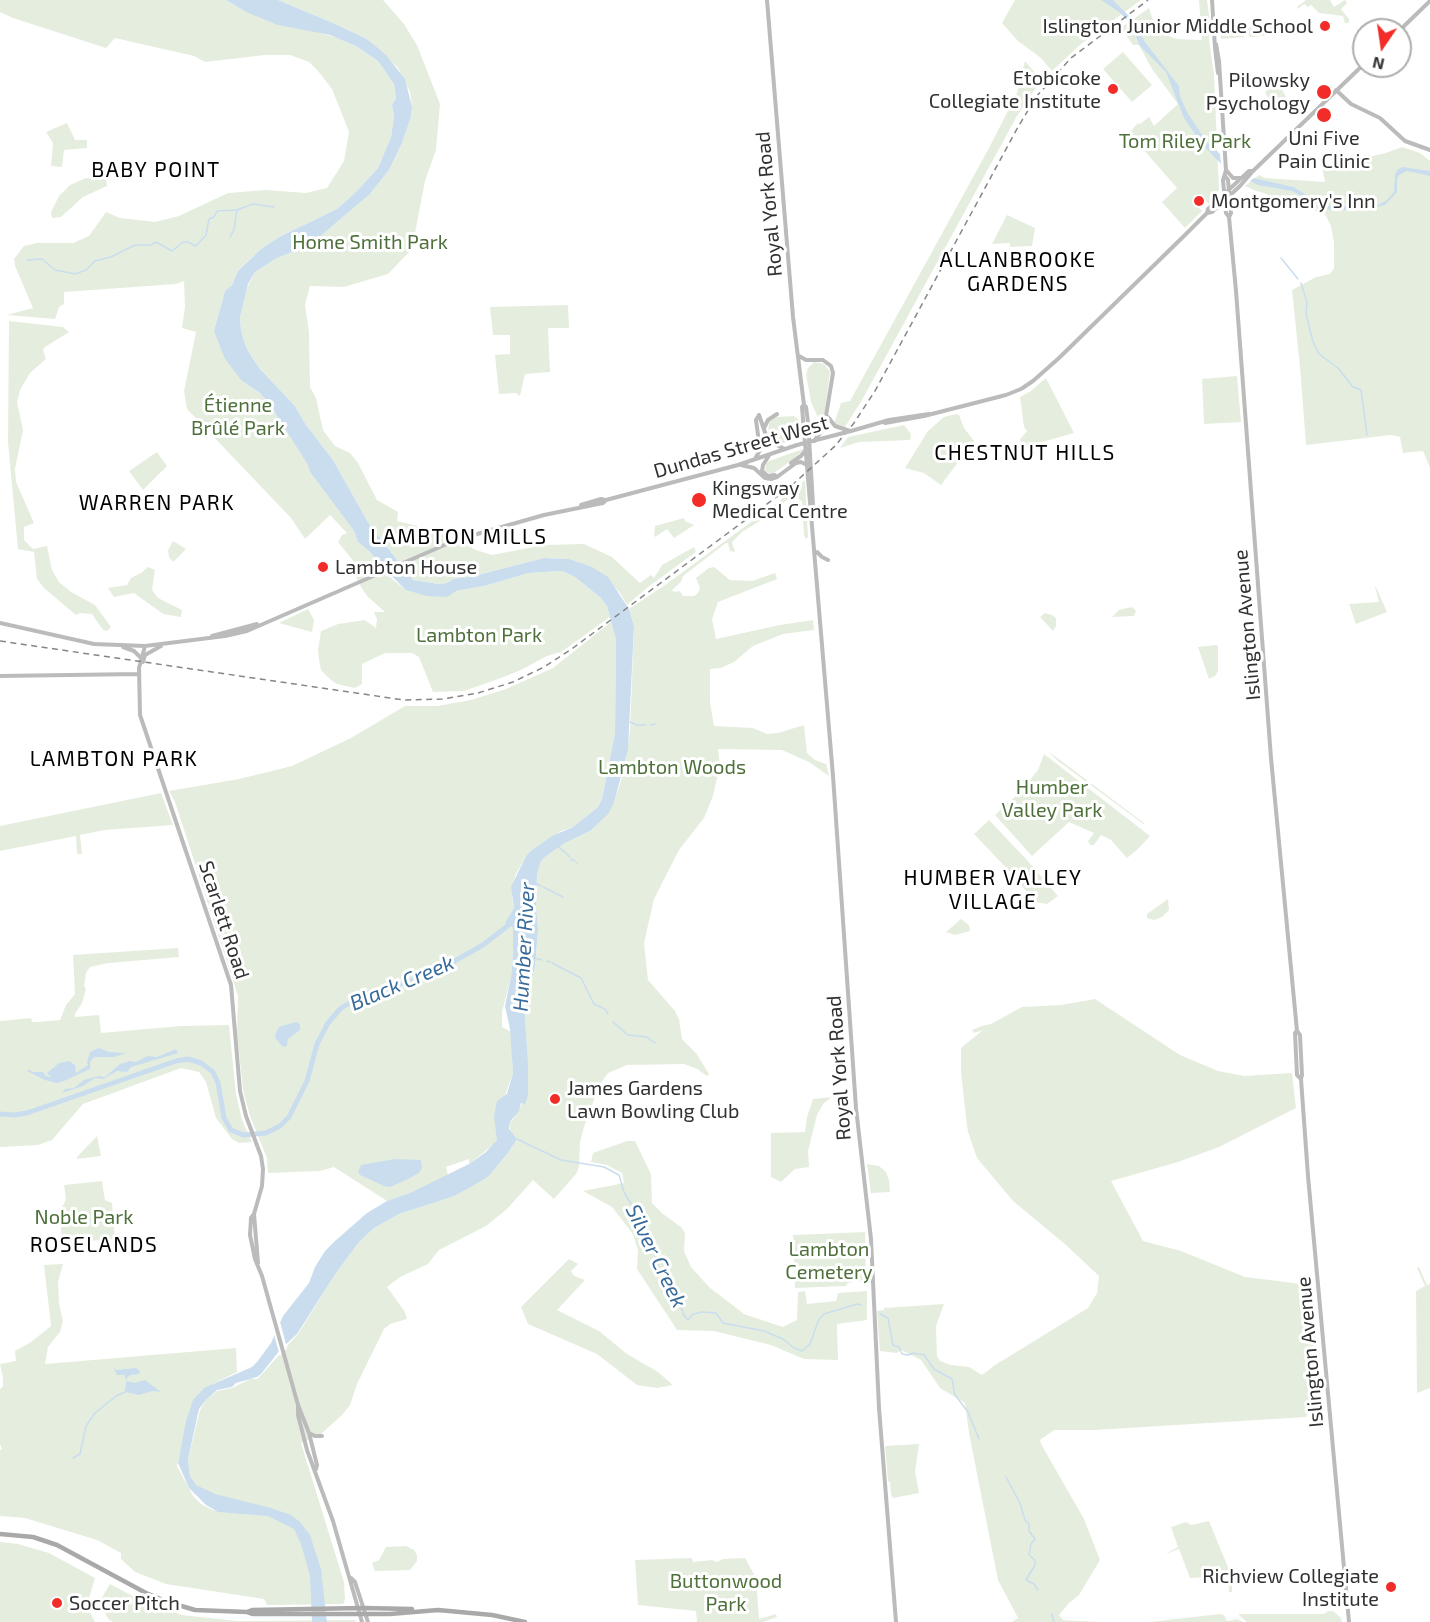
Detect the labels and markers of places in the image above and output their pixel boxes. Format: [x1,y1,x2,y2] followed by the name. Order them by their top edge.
[1042,14,1313,38] place label: Islington Junior Middle School
[1318,19,1332,33] marker: Islington Junior Middle School
[929,66,1101,113] place label: Etobicoke Collegiate Institute
[1206,68,1310,115] place label: Pilowsky Psychology
[1106,82,1120,96] marker: Etobicoke Collegiate Institute
[1315,83,1333,101] marker: Pilowsky Psychology
[1315,106,1333,124] marker: Uni Five Pain Clinic
[1278,126,1370,173] place label: Uni Five Pain Clinic
[1211,189,1376,213] place label: Montgomery's Inn
[1192,194,1206,208] marker: Montgomery's Inn
[712,476,848,523] place label: Kingsway Medical Centre
[690,491,708,509] marker: Kingsway Medical Centre
[335,555,477,579] place label: Lambton House
[316,560,330,574] marker: Lambton House
[567,1076,739,1123] place label: James Gardens Lawn Bowling Club
[548,1092,562,1106] marker: James Gardens Lawn Bowling Club
[1202,1564,1379,1611] place label: Richview Collegiate Institute
[1384,1580,1398,1594] marker: Richview Collegiate Institute
[69,1591,180,1615] place label: Soccer Pitch
[50,1596,64,1610] marker: Soccer Pitch

